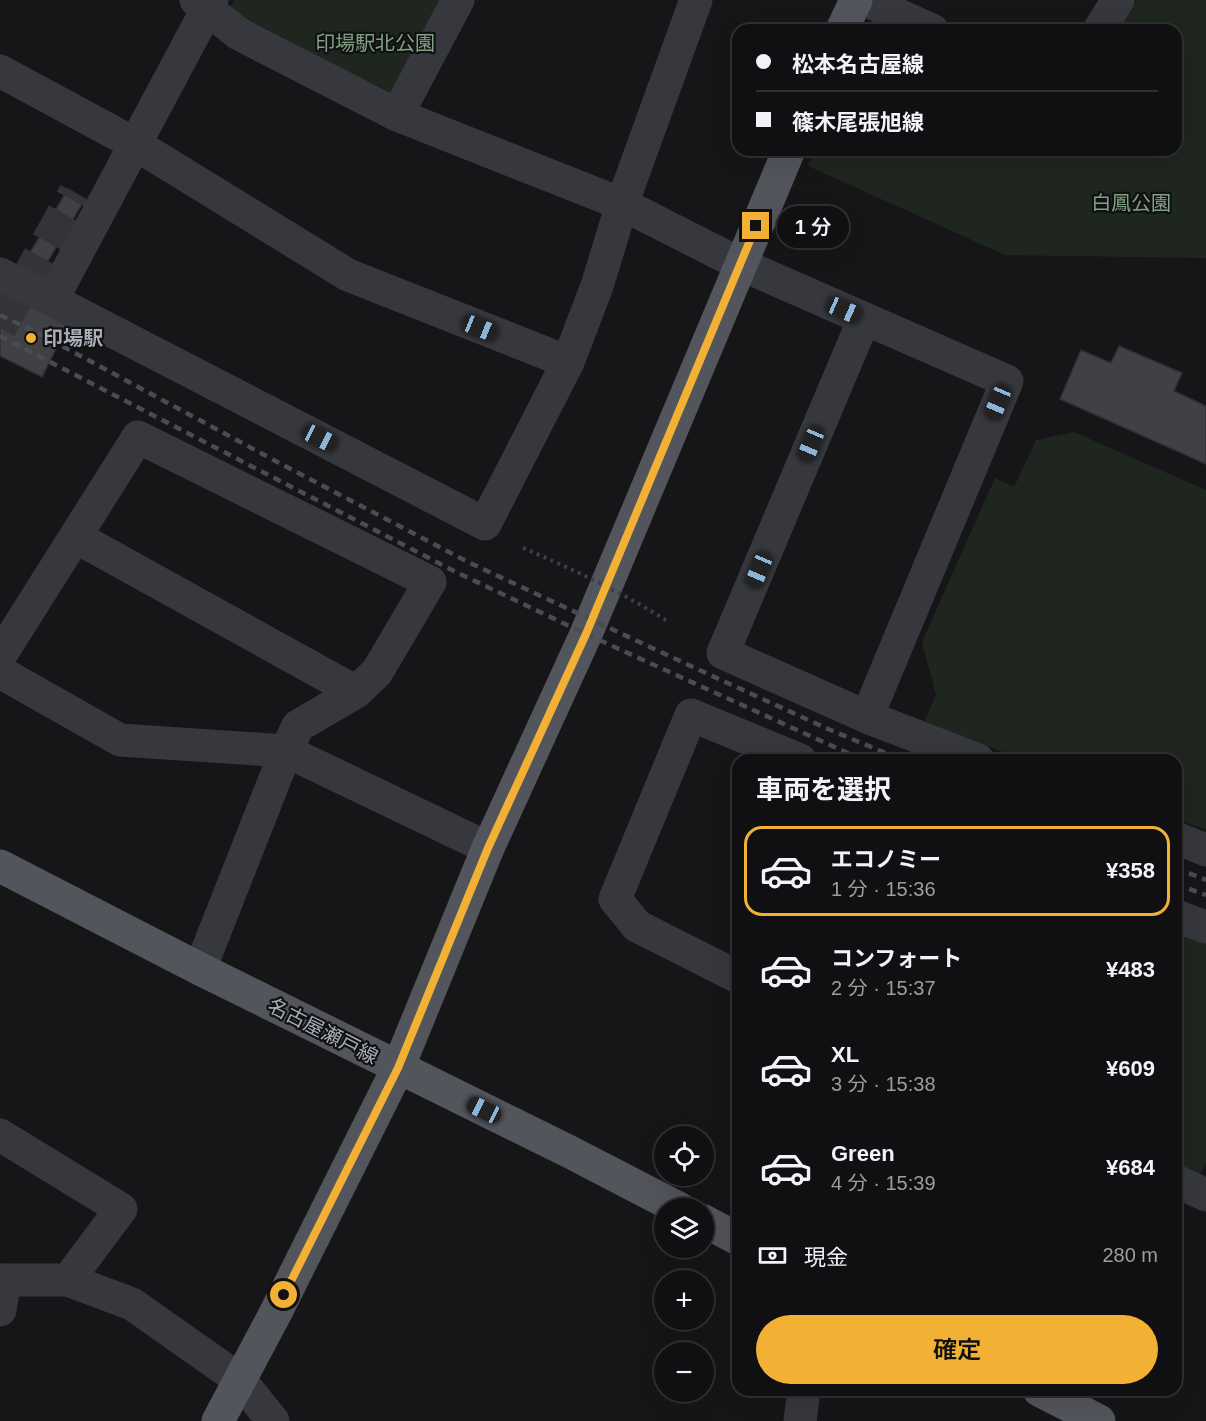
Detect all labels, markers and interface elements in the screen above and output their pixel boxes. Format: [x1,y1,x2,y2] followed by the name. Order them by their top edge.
[315,32,435,54] park label: 印場駅北公園
[792,52,924,77] text: 松本名古屋線
[792,110,924,135] text: 篠木尾張旭線
[1091,192,1171,214] park label: 白鳳公園
[777,205,849,247] callout: 1 分
[742,212,769,239] route end
[795,216,831,238] text: 1 分
[824,294,864,326] car
[460,313,500,343] car
[43,327,103,349] place label: 印場駅
[24,331,38,345] marker: 印場駅
[983,382,1013,422] car
[300,422,340,454] car
[796,424,826,464] car
[744,550,774,590] car
[756,775,891,805] text: 車両を選択
[759,844,813,898] icon: car
[831,847,941,872] text: エコノミー
[1106,858,1155,883] text: ¥358
[831,878,936,900] text: 1 分 · 15:36
[759,943,813,997] icon: car
[831,946,962,971] text: コンフォート
[1106,957,1155,982] text: ¥483
[831,977,936,999] text: 2 分 · 15:37
[265,994,381,1068] street label: 名古屋瀬戸線
[759,1042,813,1096] icon: car
[831,1042,859,1067] text: XL
[1106,1056,1155,1081] text: ¥609
[831,1073,936,1095] text: 3 分 · 15:38
[464,1094,504,1126] car
[654,1126,714,1402] map controls
[654,1126,714,1186] button: locate
[759,1141,813,1195] icon: car
[831,1141,895,1166] text: Green
[1106,1155,1155,1180] text: ¥684
[831,1172,936,1194] text: 4 分 · 15:39
[654,1198,714,1258] button: layers
[756,1239,789,1272] icon: cash
[1102,1244,1158,1266] text: 280 m
[804,1245,848,1270] text: 現金
[654,1270,714,1330] button: +
[270,1281,297,1308] route start
[756,1315,1158,1384] button: 確定
[654,1342,714,1402] button: −

